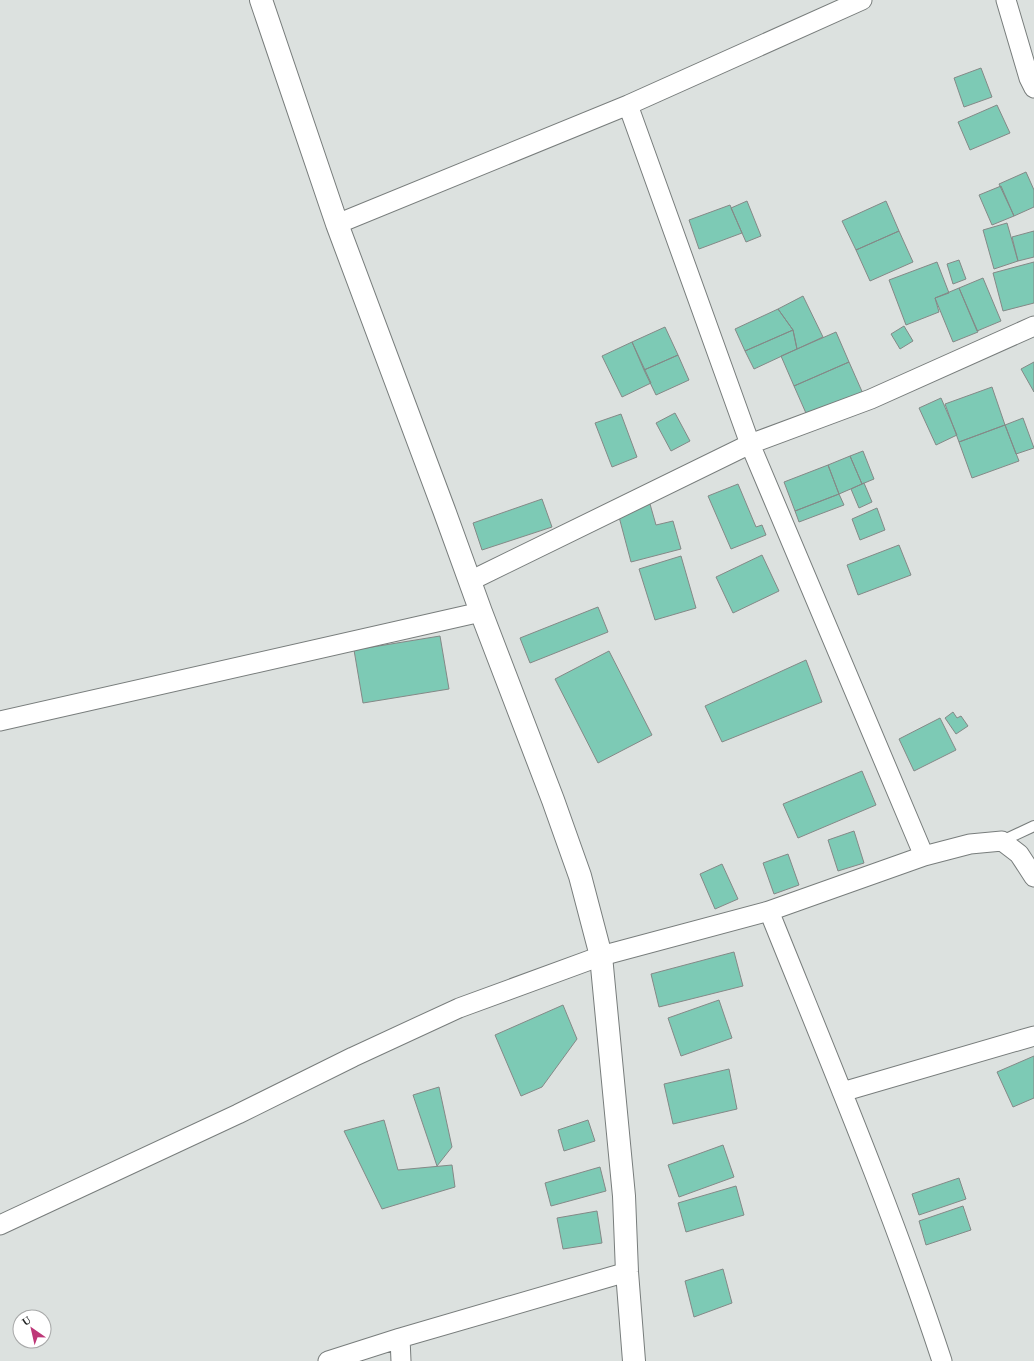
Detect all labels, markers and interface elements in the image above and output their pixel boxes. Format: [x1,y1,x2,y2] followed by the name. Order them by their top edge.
[12,1309,52,1349] north arrow
[20,1313,33,1328] text: U

